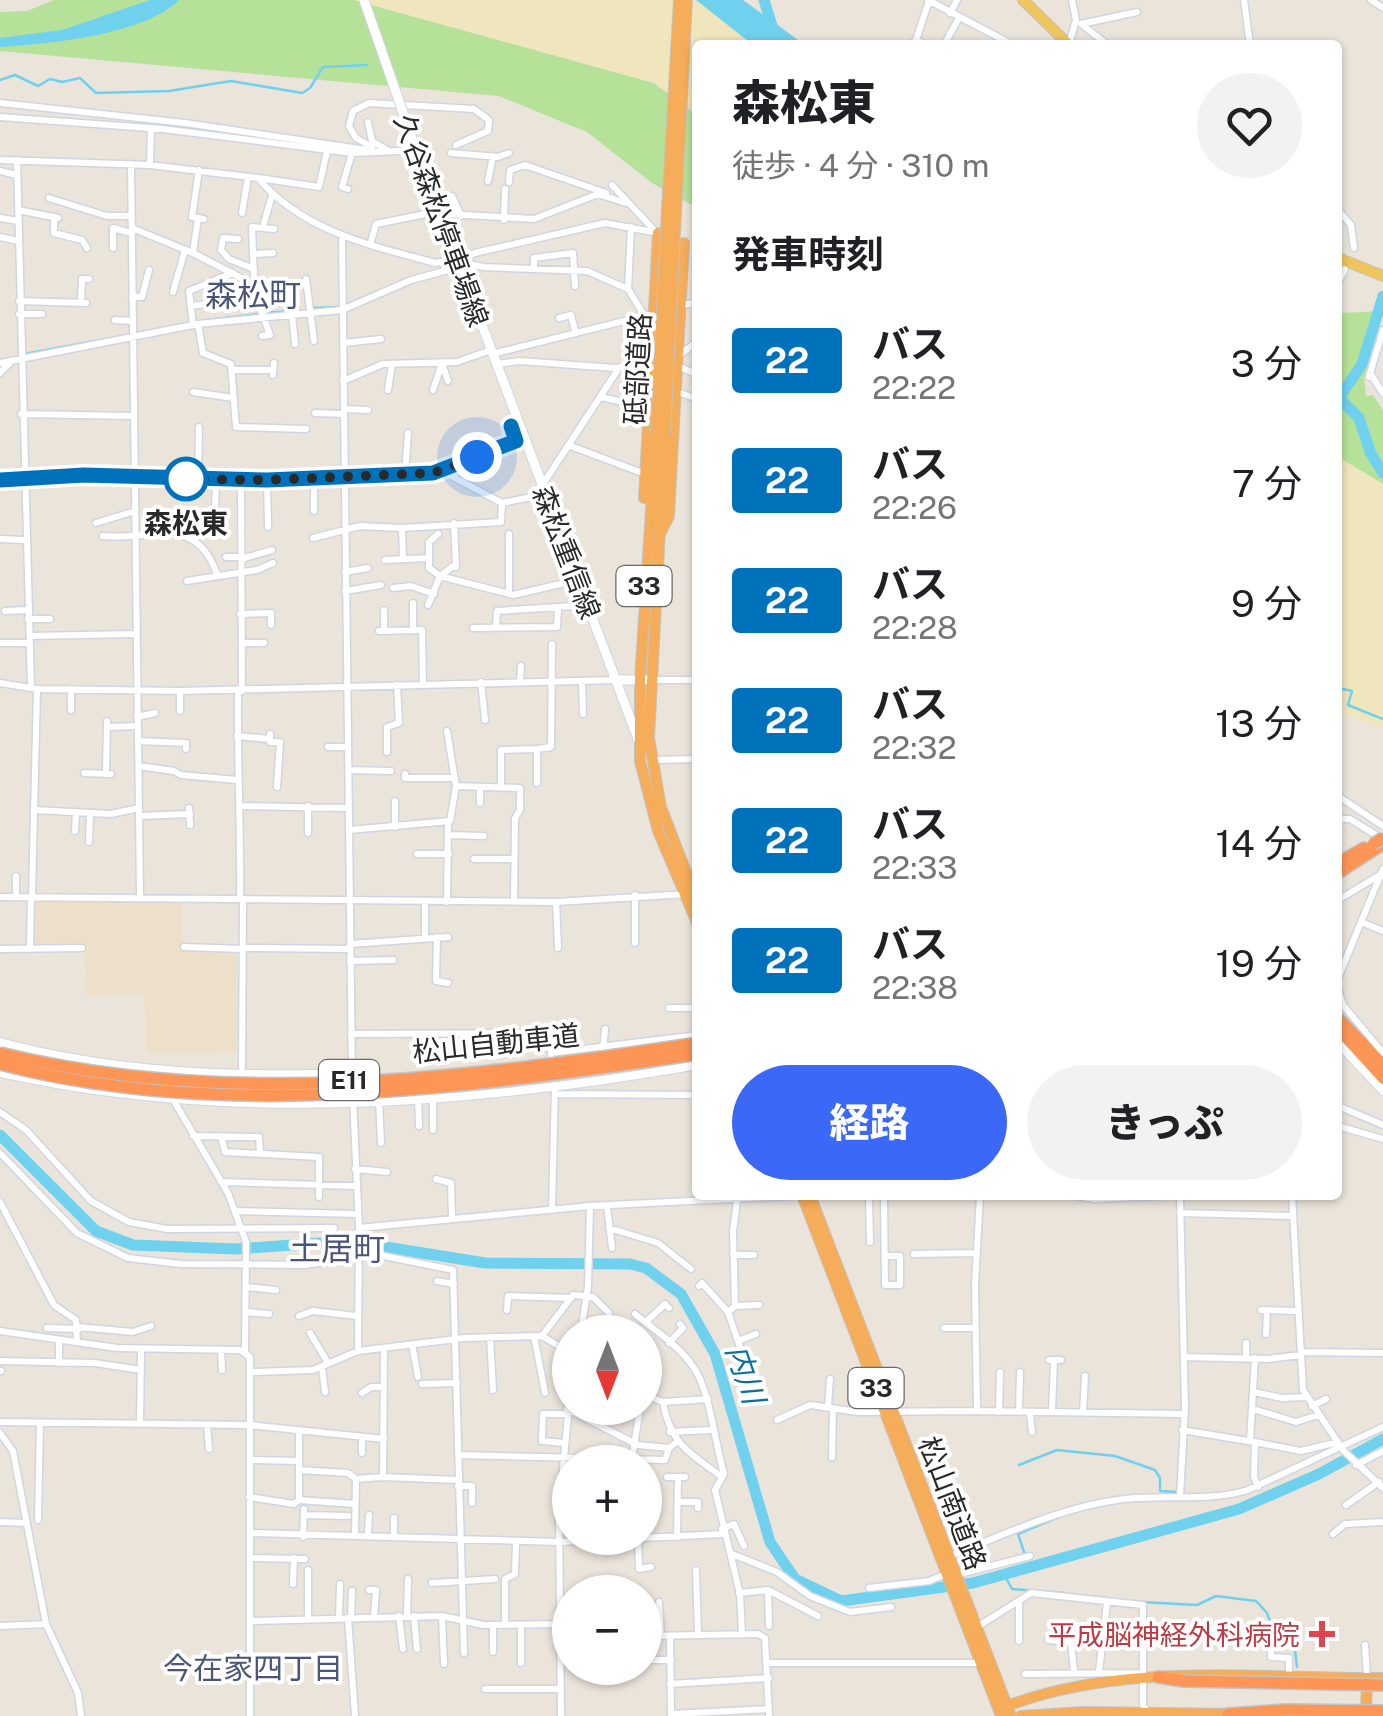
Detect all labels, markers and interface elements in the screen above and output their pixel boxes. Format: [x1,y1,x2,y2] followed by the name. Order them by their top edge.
[1197,73,1302,178] button: heart
[732,74,876,131] text: 森松東
[388,109,496,331] street label: 久谷森松停車場線
[732,147,990,184] text: 徒歩 · 4 分 · 310 m
[732,232,884,277] text: 発車時刻
[205,276,301,313] district label: 森松町
[618,312,656,426] street label: 砥部道路
[872,322,948,367] text: バス
[765,340,809,381] text: 22
[1231,341,1302,386] text: 3 分
[872,369,956,406] text: 22:22
[452,432,502,482] your location
[872,442,948,487] text: バス
[165,458,207,500] marker: 森松東
[765,460,809,501] text: 22
[1232,461,1302,506] text: 7 分
[527,481,607,623] street label: 森松重信線
[872,489,957,526] text: 22:26
[144,506,228,539] place label: 森松東
[872,562,948,607] text: バス
[616,566,672,606] road number: 33
[765,580,809,621] text: 22
[1231,581,1302,626] text: 9 分
[872,609,958,646] text: 22:28
[872,682,948,727] text: バス
[765,700,809,741] text: 22
[1215,701,1302,746] text: 13 分
[872,729,957,766] text: 22:32
[872,802,948,847] text: バス
[765,820,809,861] text: 22
[1215,821,1302,866] text: 14 分
[872,849,957,886] text: 22:33
[872,922,948,967] text: バス
[765,940,809,981] text: 22
[1216,941,1302,986] text: 19 分
[872,969,958,1006] text: 22:38
[411,1018,581,1068] street label: 松山自動車道
[319,1060,379,1100] road number: E11
[732,1065,1007,1180] button: 経路
[1027,1065,1302,1180] button: きっぷ
[289,1230,385,1267] district label: 土居町
[552,1315,662,1425] north arrow
[552,1315,662,1685] map controls
[719,1340,774,1411] water label: 内川
[848,1368,904,1408] road number: 33
[913,1432,993,1574] street label: 松山南道路
[552,1445,662,1555] button: +
[552,1575,662,1685] button: −
[1048,1618,1300,1651] place label: 平成脳神経外科病院
[1309,1621,1335,1647] marker: 平成脳神経外科病院
[163,1650,343,1686] district label: 今在家四丁目

